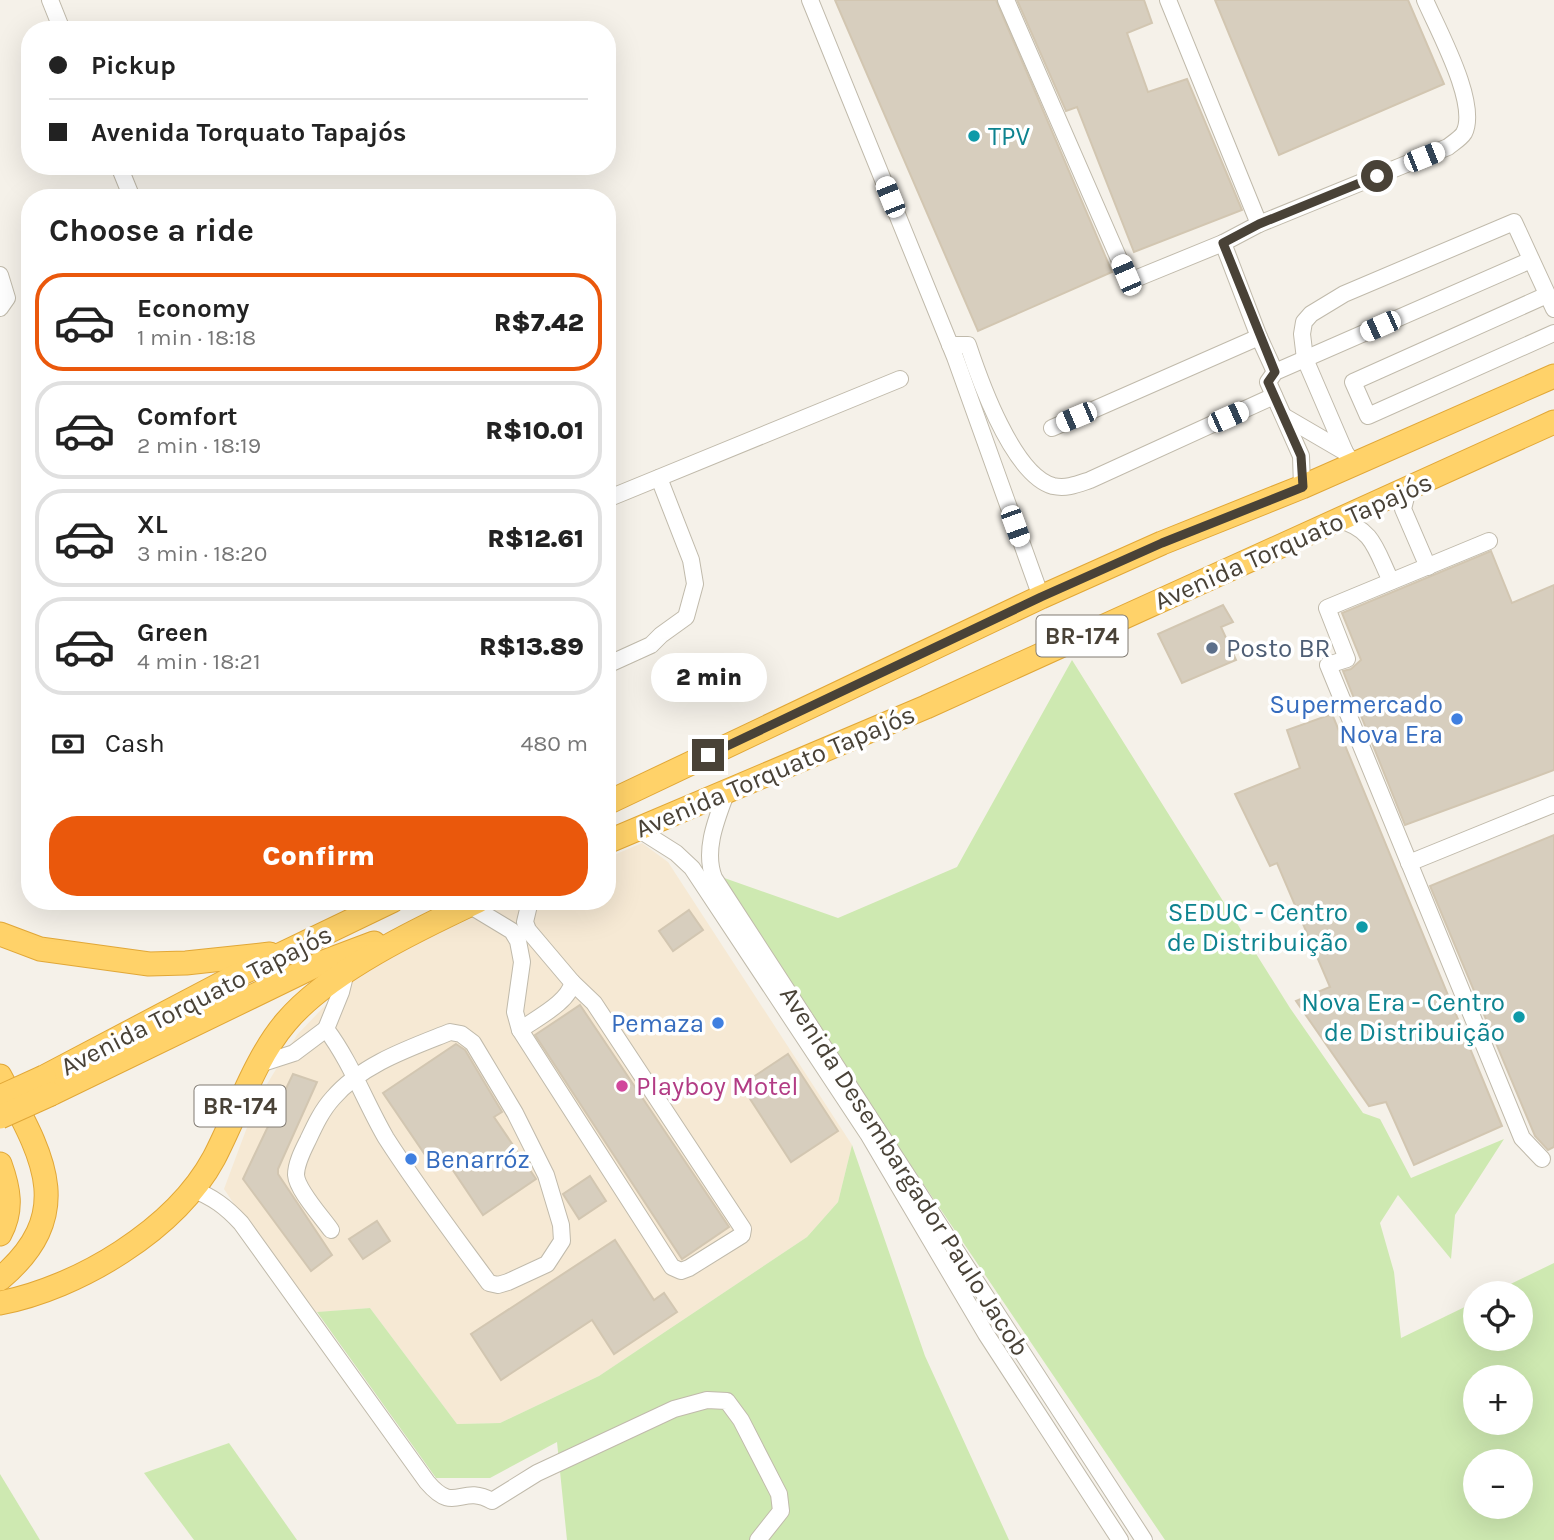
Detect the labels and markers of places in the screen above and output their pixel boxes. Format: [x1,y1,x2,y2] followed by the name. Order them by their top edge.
[988,121,1030,152] place label: TPV
[966,128,982,144] marker: TPV
[1226,633,1331,664] place label: Posto BR
[1204,640,1220,656] marker: Posto BR
[1269,689,1443,750] place label: Supermercado Nova Era
[1449,711,1465,727] marker: Supermercado Nova Era
[1167,897,1348,958] place label: SEDUC - Centro de Distribuição
[1354,919,1370,935] marker: SEDUC - Centro de Distribuição
[1301,987,1505,1048] place label: Nova Era - Centro de Distribuição
[611,1008,704,1039] place label: Pemaza
[1511,1009,1527,1025] marker: Nova Era - Centro de Distribuição
[710,1015,726,1031] marker: Pemaza
[636,1071,799,1102] place label: Playboy Motel
[614,1078,630,1094] marker: Playboy Motel
[425,1144,530,1175] place label: Benarróz
[403,1151,419,1167] marker: Benarróz

